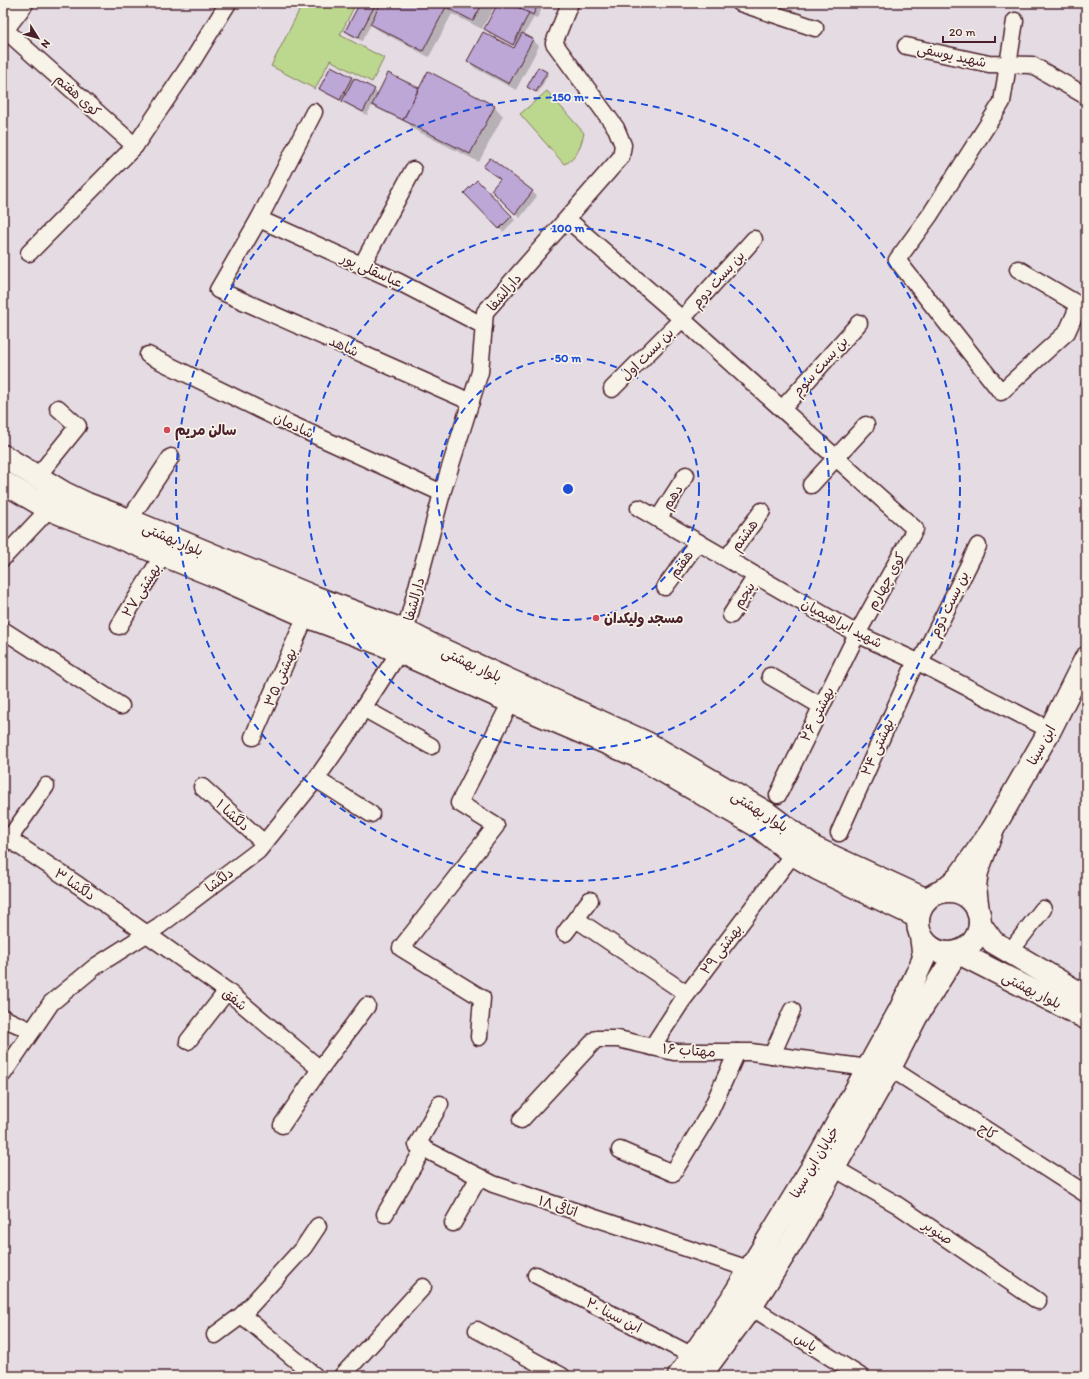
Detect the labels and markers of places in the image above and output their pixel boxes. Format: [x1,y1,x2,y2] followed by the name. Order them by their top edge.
[175,422,237,441] place label: سالن مریم
[162,425,172,435] marker: سالن مریم
[561,482,575,496] centre of rings
[604,610,684,627] place label: مسجد ولیکدان
[591,613,601,623] marker: مسجد ولیکدان

